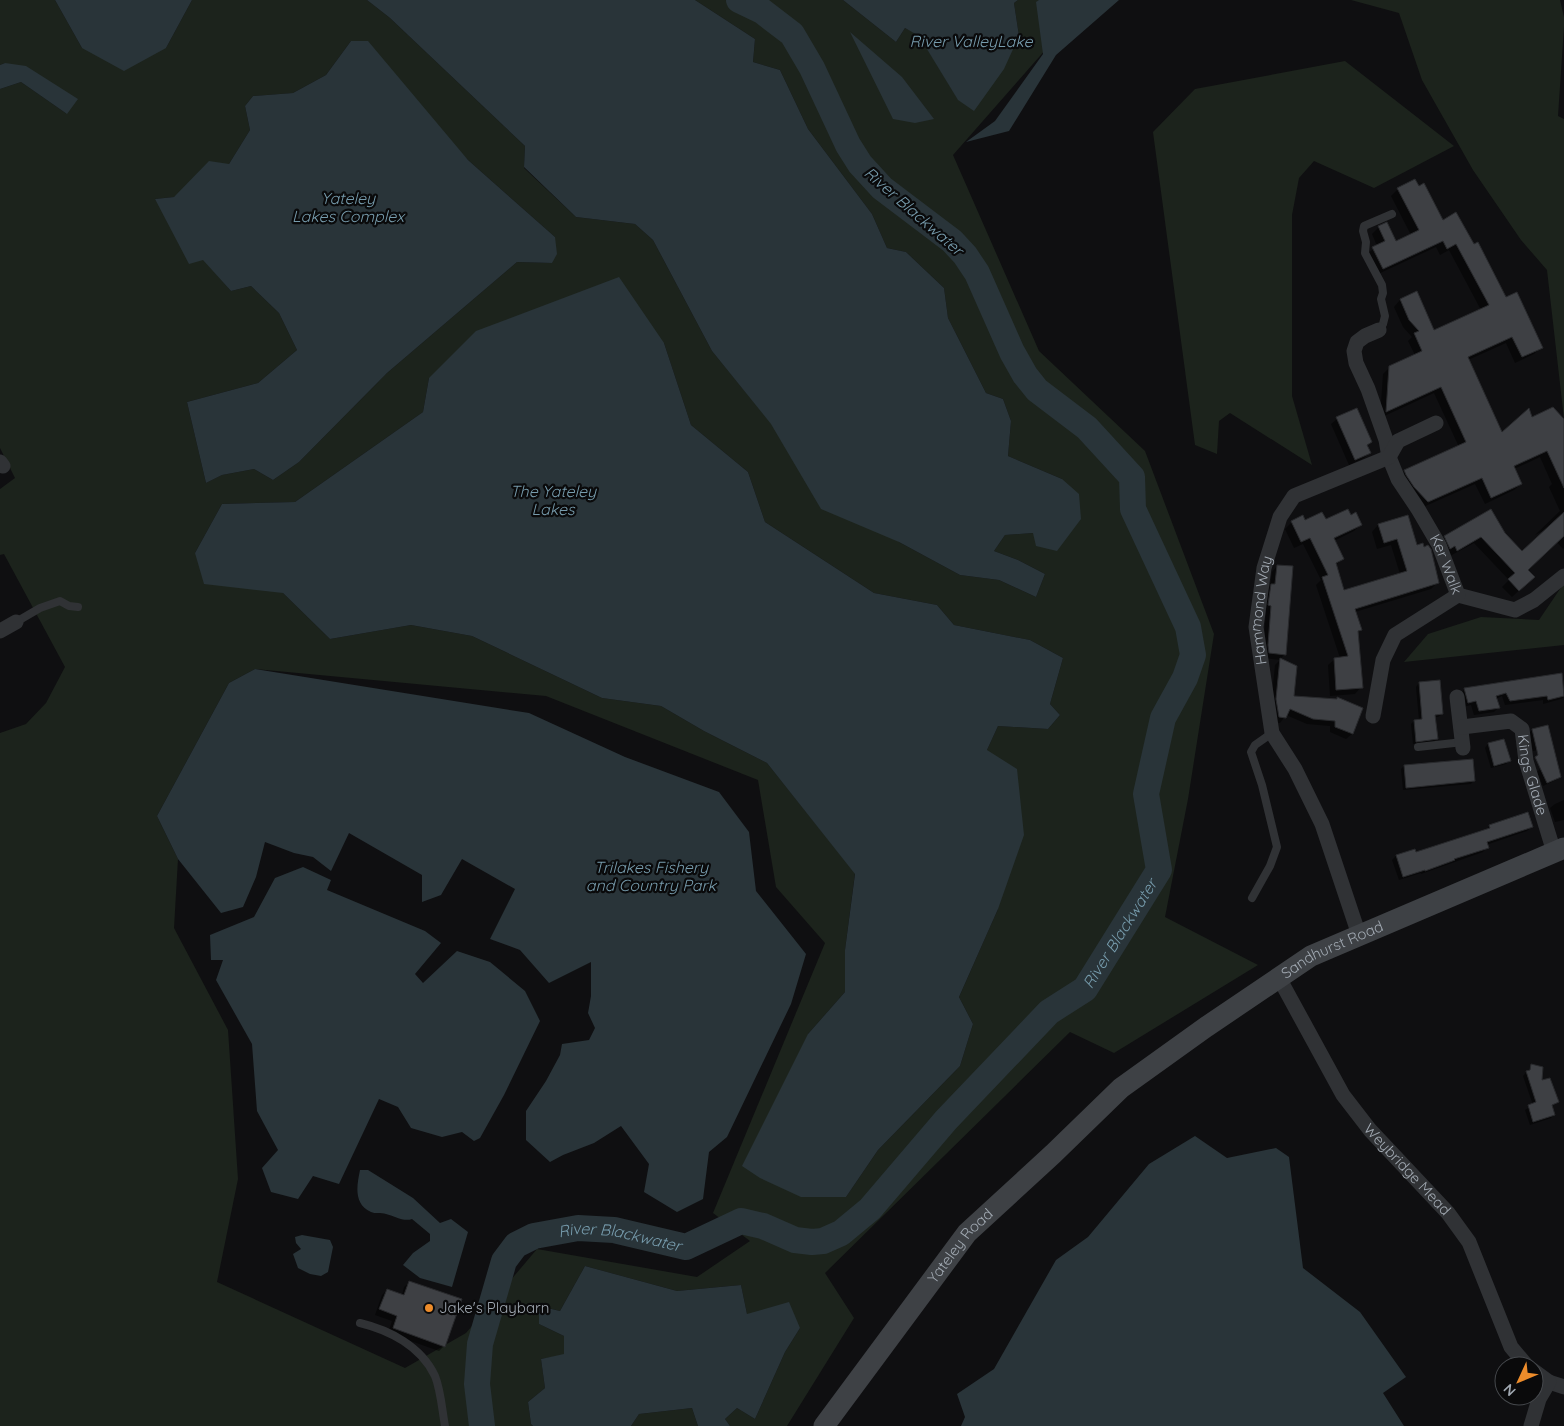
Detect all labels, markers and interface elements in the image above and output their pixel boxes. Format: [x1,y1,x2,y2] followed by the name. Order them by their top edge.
[910,31,1033,51] water label: River ValleyLake
[860,162,969,261] water label: River Blackwater
[292,188,406,226] water label: Yateley Lakes Complex
[510,481,597,519] water label: The Yateley Lakes
[1426,531,1467,597] street label: Ker Walk
[1245,553,1276,666] street label: Hammond Way
[1514,733,1552,817] street label: Kings Glade
[586,857,718,895] water label: Trilakes Fishery and Country Park
[1078,873,1162,992] water label: River Blackwater
[1277,916,1386,982] street label: Sandhurst Road
[1360,1119,1455,1219] street label: Weybridge Mead
[923,1204,997,1287] street label: Yateley Road
[556,1217,685,1256] water label: River Blackwater
[439,1298,550,1317] place label: Jake's Playbarn
[423,1302,435,1314] marker: Jake's Playbarn
[1494,1356,1544,1406] north arrow
[1500,1380,1520,1400] text: N

